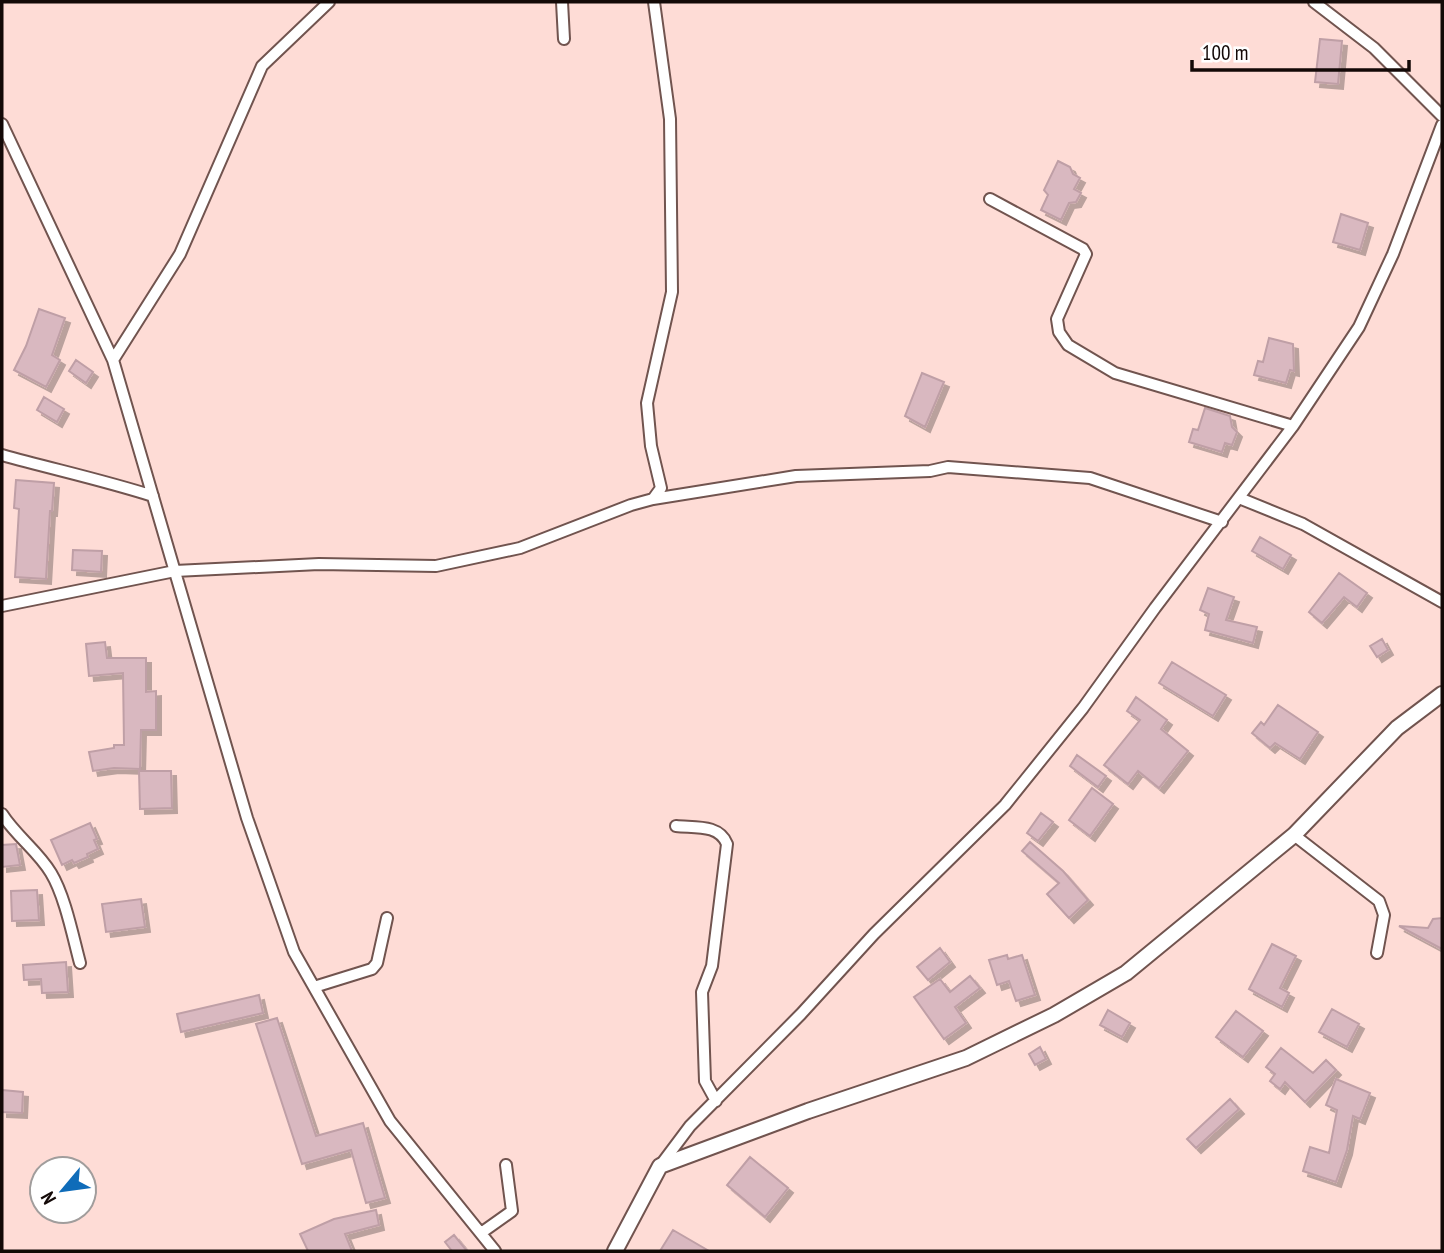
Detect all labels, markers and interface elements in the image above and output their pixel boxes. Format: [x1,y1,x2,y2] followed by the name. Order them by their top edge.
[1192,28,1409,72] scale bar
[1202,39,1248,66] text: 100 m
[28,1155,98,1225] north arrow
[35,1188,61,1209] text: N

